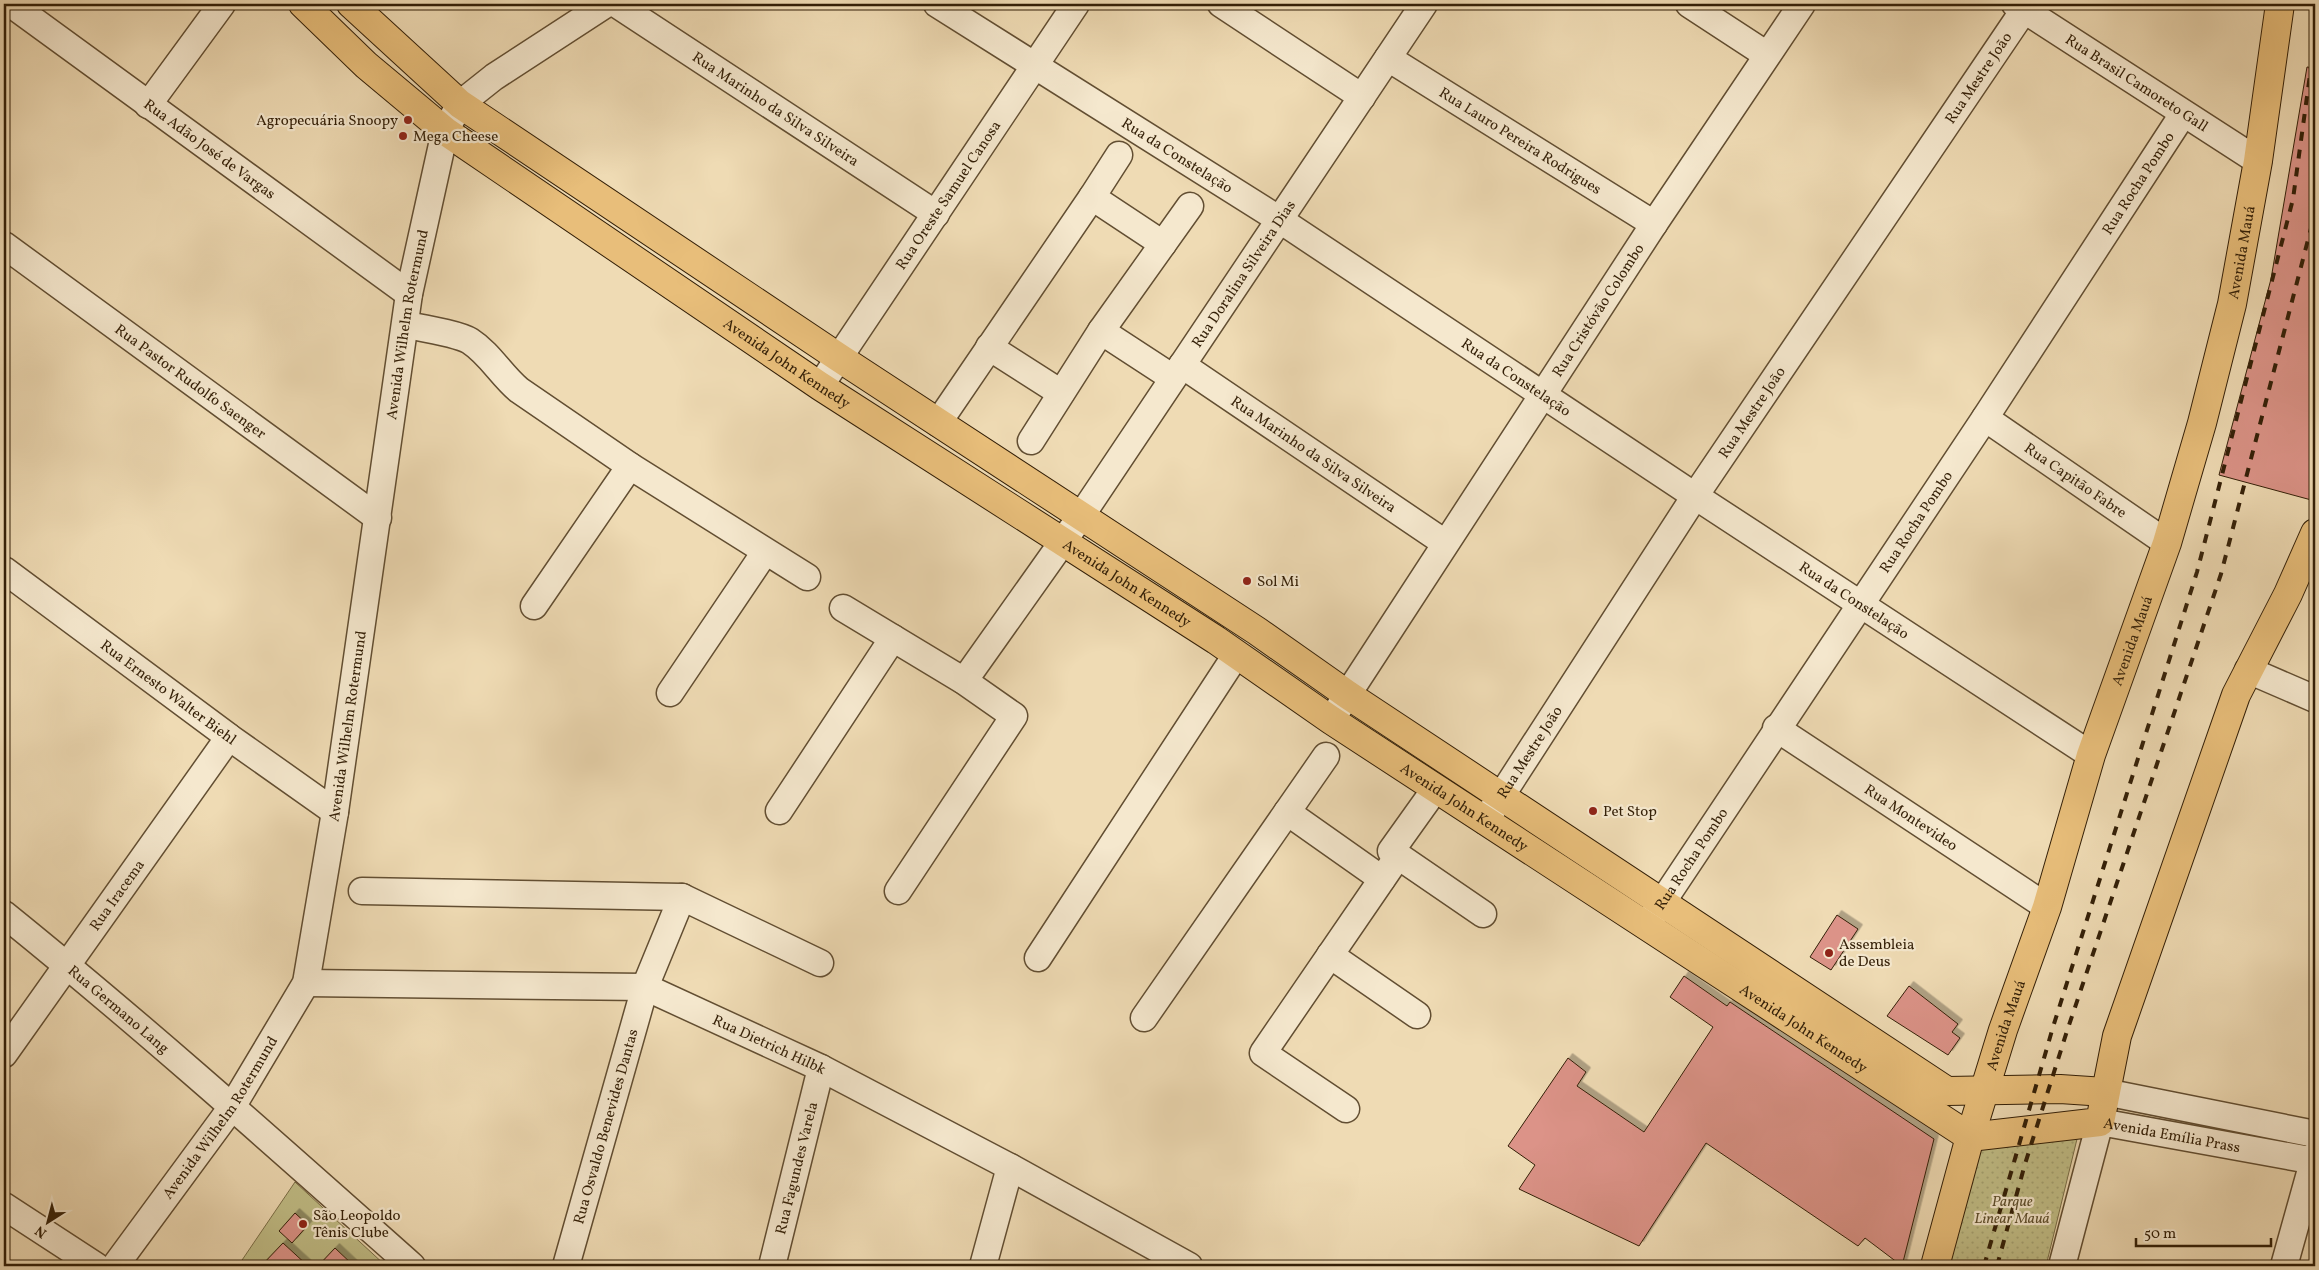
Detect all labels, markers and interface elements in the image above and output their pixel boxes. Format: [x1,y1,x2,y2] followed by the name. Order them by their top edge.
[1941,29,2018,129] street label: Rua Mestre João
[2060,30,2212,138] street label: Rua Brasil Camoreto Gall
[687,48,862,172] street label: Rua Marinho da Silva Silveira
[1434,83,1605,201] street label: Rua Lauro Pereira Rodrigues
[139,95,279,205] street label: Rua Adão José de Vargas
[256,111,398,132] place label: Agropecuária Snoopy
[402,114,414,126] marker: Agropecuária Snoopy
[1117,114,1236,200] street label: Rua da Constelação
[892,117,1007,275] street label: Rua Oreste Samuel Canosa
[413,127,498,148] place label: Mega Cheese
[2098,128,2180,240] street label: Rua Rocha Pombo
[397,130,409,142] marker: Mega Cheese
[1188,197,1302,352] street label: Rua Doralina Silveira Dias
[2224,204,2262,301] street label: Avenida Mauá
[382,228,435,421] street label: Avenida Wilhelm Rotermund
[1548,240,1650,382] street label: Rua Cristóvão Colombo
[718,314,854,415] street label: Avenida John Kennedy
[110,320,270,445] street label: Rua Pastor Rudolfo Saenger
[1456,334,1574,422] street label: Rua da Constelação
[1714,363,1791,463] street label: Rua Mestre João
[1226,392,1400,519] street label: Rua Marinho da Silva Silveira
[2019,439,2130,524] street label: Rua Capitão Fabre
[1875,467,1959,578] street label: Rua Rocha Pombo
[1058,535,1195,633] street label: Avenida John Kennedy
[1794,558,1913,645] street label: Rua da Constelação
[1257,572,1299,593] place label: Sol Mi
[1241,575,1253,587] marker: Sol Mi
[2108,593,2159,689] street label: Avenida Mauá
[325,629,373,824] street label: Avenida Wilhelm Rotermund
[95,636,240,751] street label: Rua Ernesto Walter Biehl
[1493,702,1569,803] street label: Rua Mestre João
[1395,759,1532,858] street label: Avenida John Kennedy
[1860,780,1961,857] street label: Rua Montevideo
[1603,802,1657,823] place label: Pet Stop
[1651,804,1734,915] street label: Rua Rocha Pombo
[1587,805,1599,817] marker: Pet Stop
[86,856,151,936] street label: Rua Iracema
[1839,935,1914,973] place label: Assembleia de Deus
[1823,947,1835,959] marker: Assembleia de Deus
[62,961,173,1060] street label: Rua Germano Lang
[1982,977,2032,1074] street label: Avenida Mauá
[1735,980,1871,1079] street label: Avenida John Kennedy
[709,1010,829,1081] street label: Rua Dietrich Hilbk
[569,1027,645,1227] street label: Rua Osvaldo Benevides Dantas
[158,1033,284,1204] street label: Avenida Wilhelm Rotermund
[771,1100,824,1237] street label: Rua Fagundes Varela
[2102,1114,2242,1159] street label: Avenida Emília Prass
[1974,1192,2050,1230] park label: Parque Linear Mauá
[22,1198,72,1248] north arrow
[313,1206,401,1244] place label: São Leopoldo Tênis Clube
[2136,1215,2272,1247] scale bar
[297,1218,309,1230] marker: São Leopoldo Tênis Clube
[32,1221,51,1242] text: N
[2144,1224,2176,1245] text: 50 m

